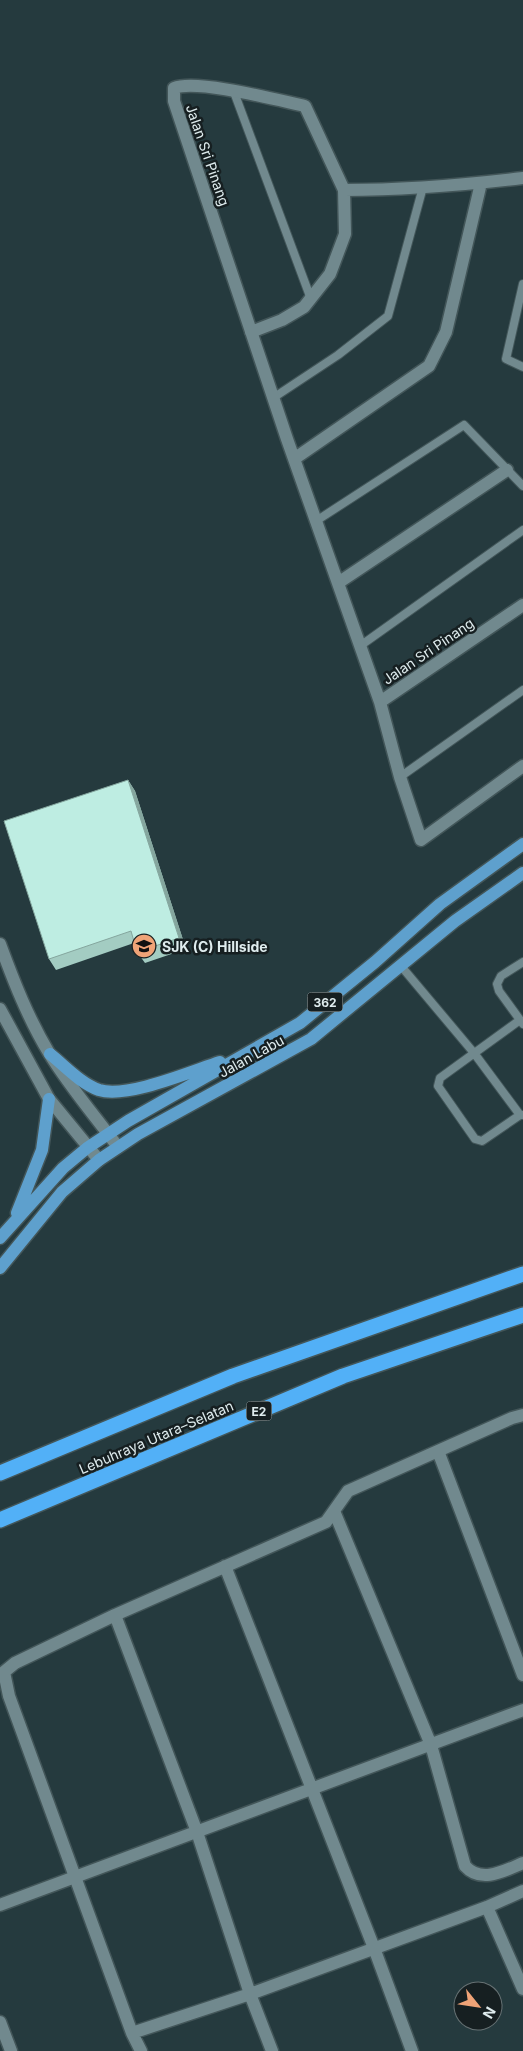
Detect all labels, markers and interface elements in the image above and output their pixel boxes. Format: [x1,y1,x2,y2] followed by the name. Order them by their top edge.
[183,102,233,208] street label: Jalan Sri Pinang
[379,614,477,688] street label: Jalan Sri Pinang
[131,933,157,959] school or university icon: SJK (C) Hillside
[162,938,268,955] place label: SJK (C) Hillside
[308,992,342,1012] road number: 362
[215,1031,287,1081] street label: Jalan Labu
[76,1397,236,1477] street label: Lebuhraya Utara–Selatan
[246,1402,272,1420] road number: E2
[453,1981,503,2031] north arrow
[480,2004,500,2022] text: N

